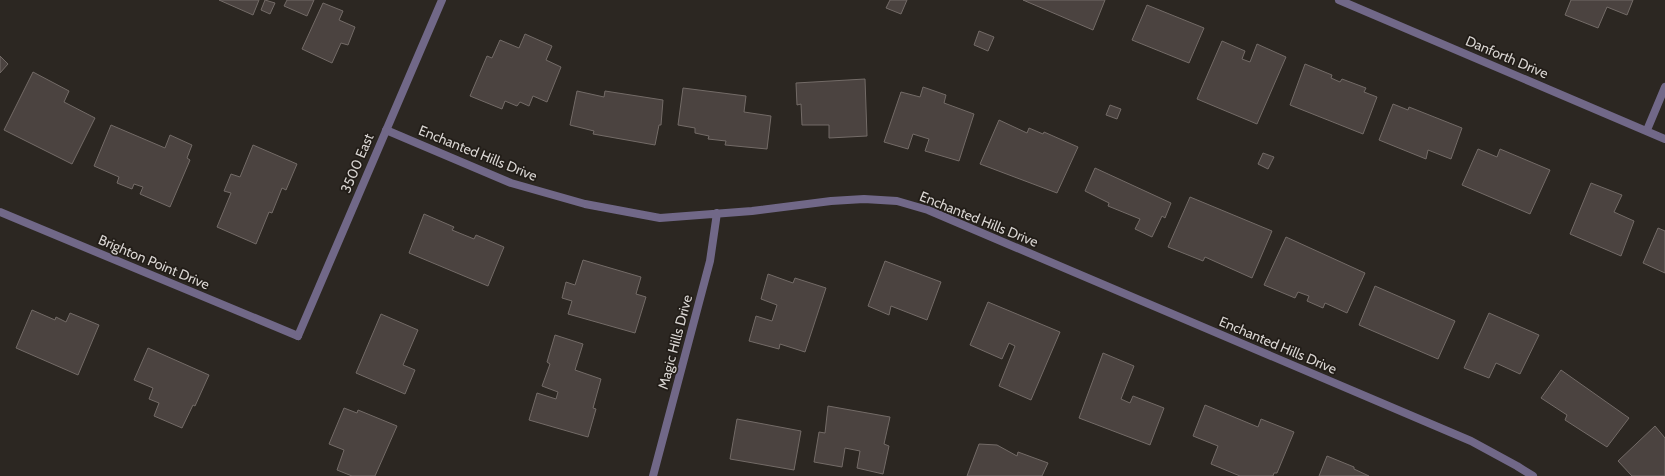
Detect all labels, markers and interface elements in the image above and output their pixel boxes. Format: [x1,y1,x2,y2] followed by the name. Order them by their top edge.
[1463,32,1551,82] street label: Danforth Drive
[416,121,540,185] street label: Enchanted Hills Drive
[336,130,378,195] street label: 3500 East
[917,187,1041,251] street label: Enchanted Hills Drive
[96,230,212,294] street label: Brighton Point Drive
[654,293,696,391] street label: Magic Hills Drive
[1216,312,1340,378] street label: Enchanted Hills Drive

